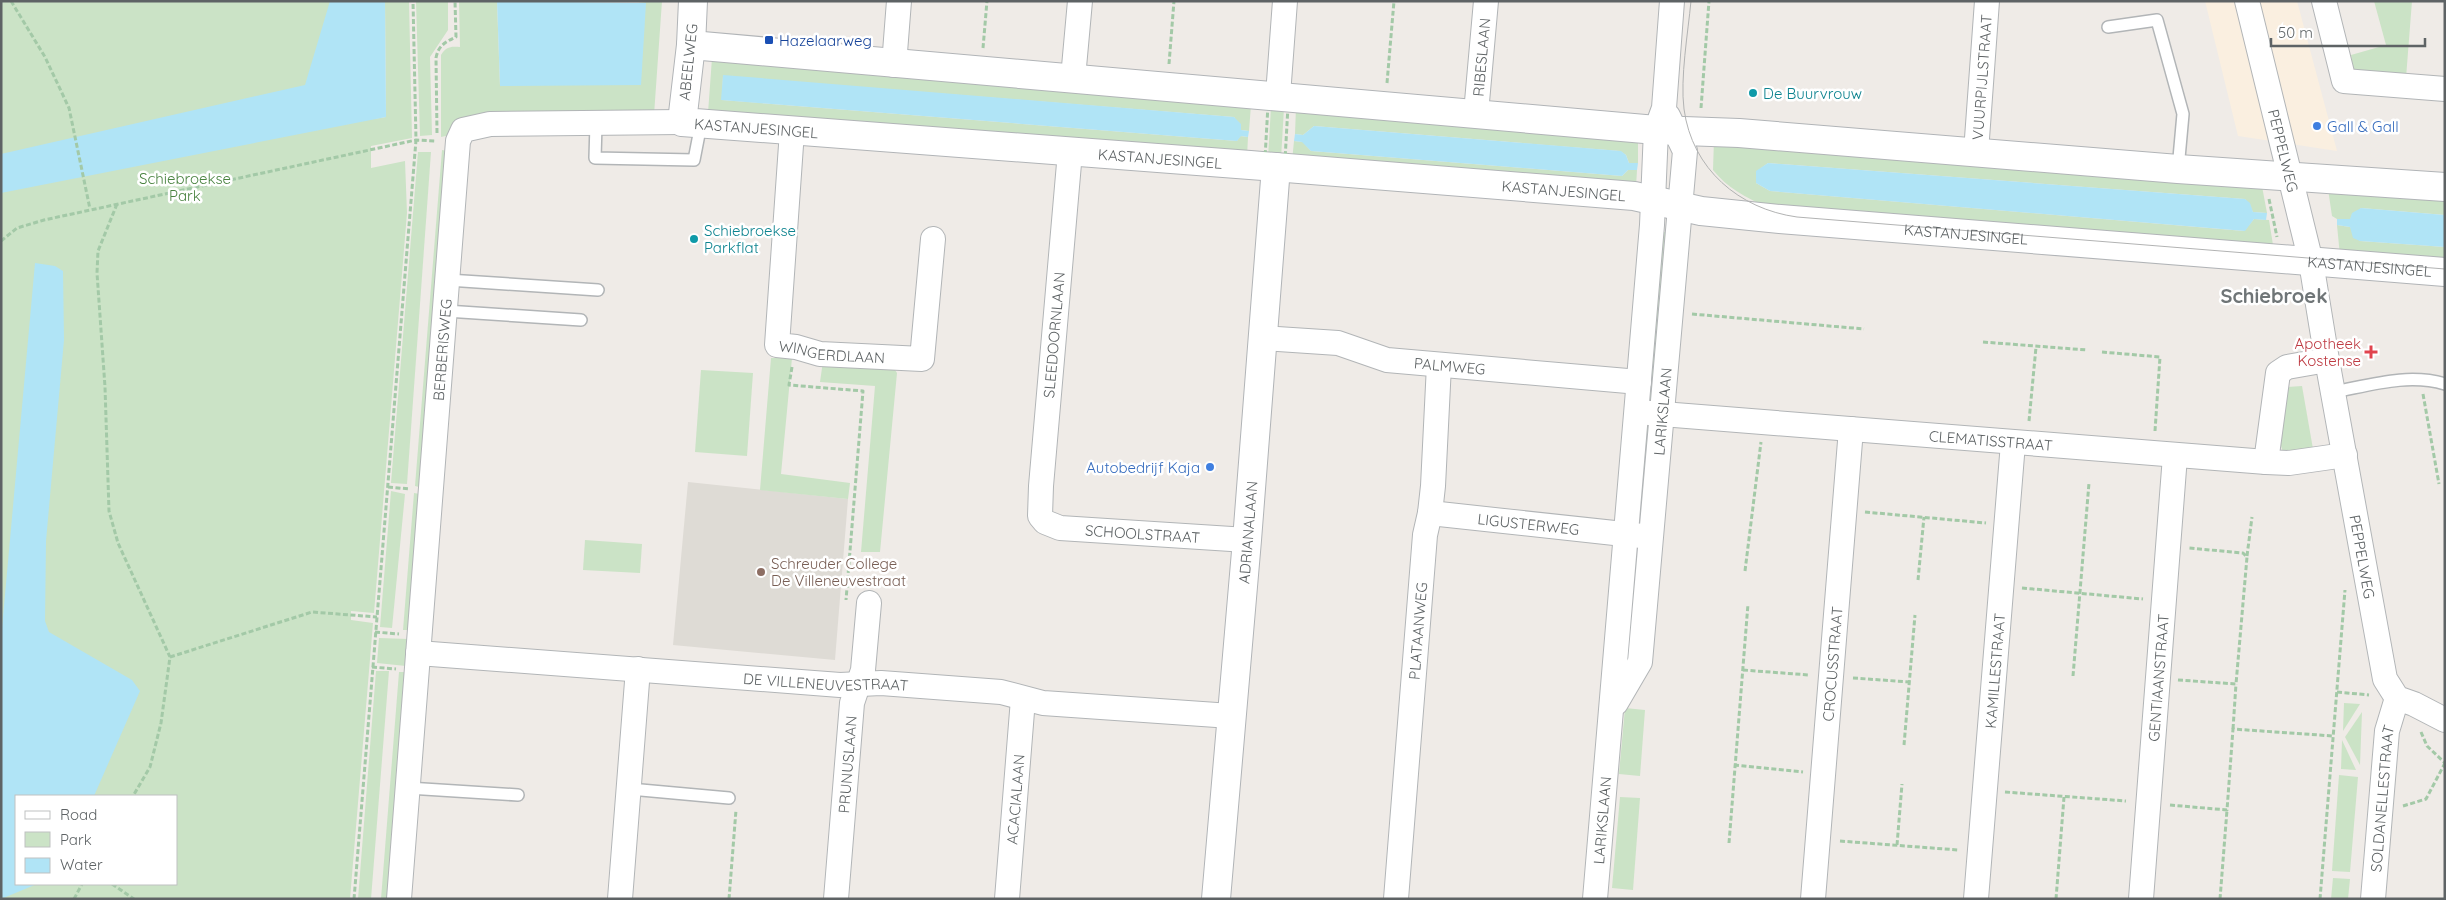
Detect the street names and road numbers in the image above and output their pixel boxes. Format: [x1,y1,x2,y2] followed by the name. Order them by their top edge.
[1967,14,1996,141] street label: VUURPIJLSTRAAT
[1468,17,1494,97] street label: RIBESLAAN
[675,22,701,102] street label: ABEELWEG
[2264,107,2303,194] street label: PEPPELWEG
[693,113,819,142] street label: KASTANJESINGEL
[1097,144,1223,172] street label: KASTANJESINGEL
[1501,176,1627,205] street label: KASTANJESINGEL
[1903,219,2029,248] street label: KASTANJESINGEL
[2307,252,2432,280] street label: KASTANJESINGEL
[1039,271,1069,399] street label: SLEEDOORNLAAN
[428,298,455,401] street label: BERBERISWEG
[778,336,885,367] street label: WINGERDLAAN
[1413,353,1486,378] street label: PALMWEG
[1649,367,1675,456] street label: LARIKSLAAN
[1928,426,2054,455] street label: CLEMATISSTRAAT
[1234,480,1261,585] street label: ADRIANALAAN
[1477,509,1580,539] street label: LIGUSTERWEG
[2346,513,2380,600] street label: PEPPELWEG
[1084,520,1201,546] street label: SCHOOLSTRAAT
[1404,581,1431,680] street label: PLATAANWEG
[1818,606,1846,722] street label: CROCUSSTRAAT
[1980,612,2009,729] street label: KAMILLESTRAAT
[2144,613,2172,742] street label: GENTIAANSTRAAT
[743,668,909,695] street label: DE VILLENEUVESTRAAT
[834,715,860,814] street label: PRUNUSLAAN
[2366,722,2398,873] street label: SOLDANELLESTRAAT
[1002,753,1028,845] street label: ACACIALAAN
[1588,775,1615,865] street label: LARIKSLAAN

